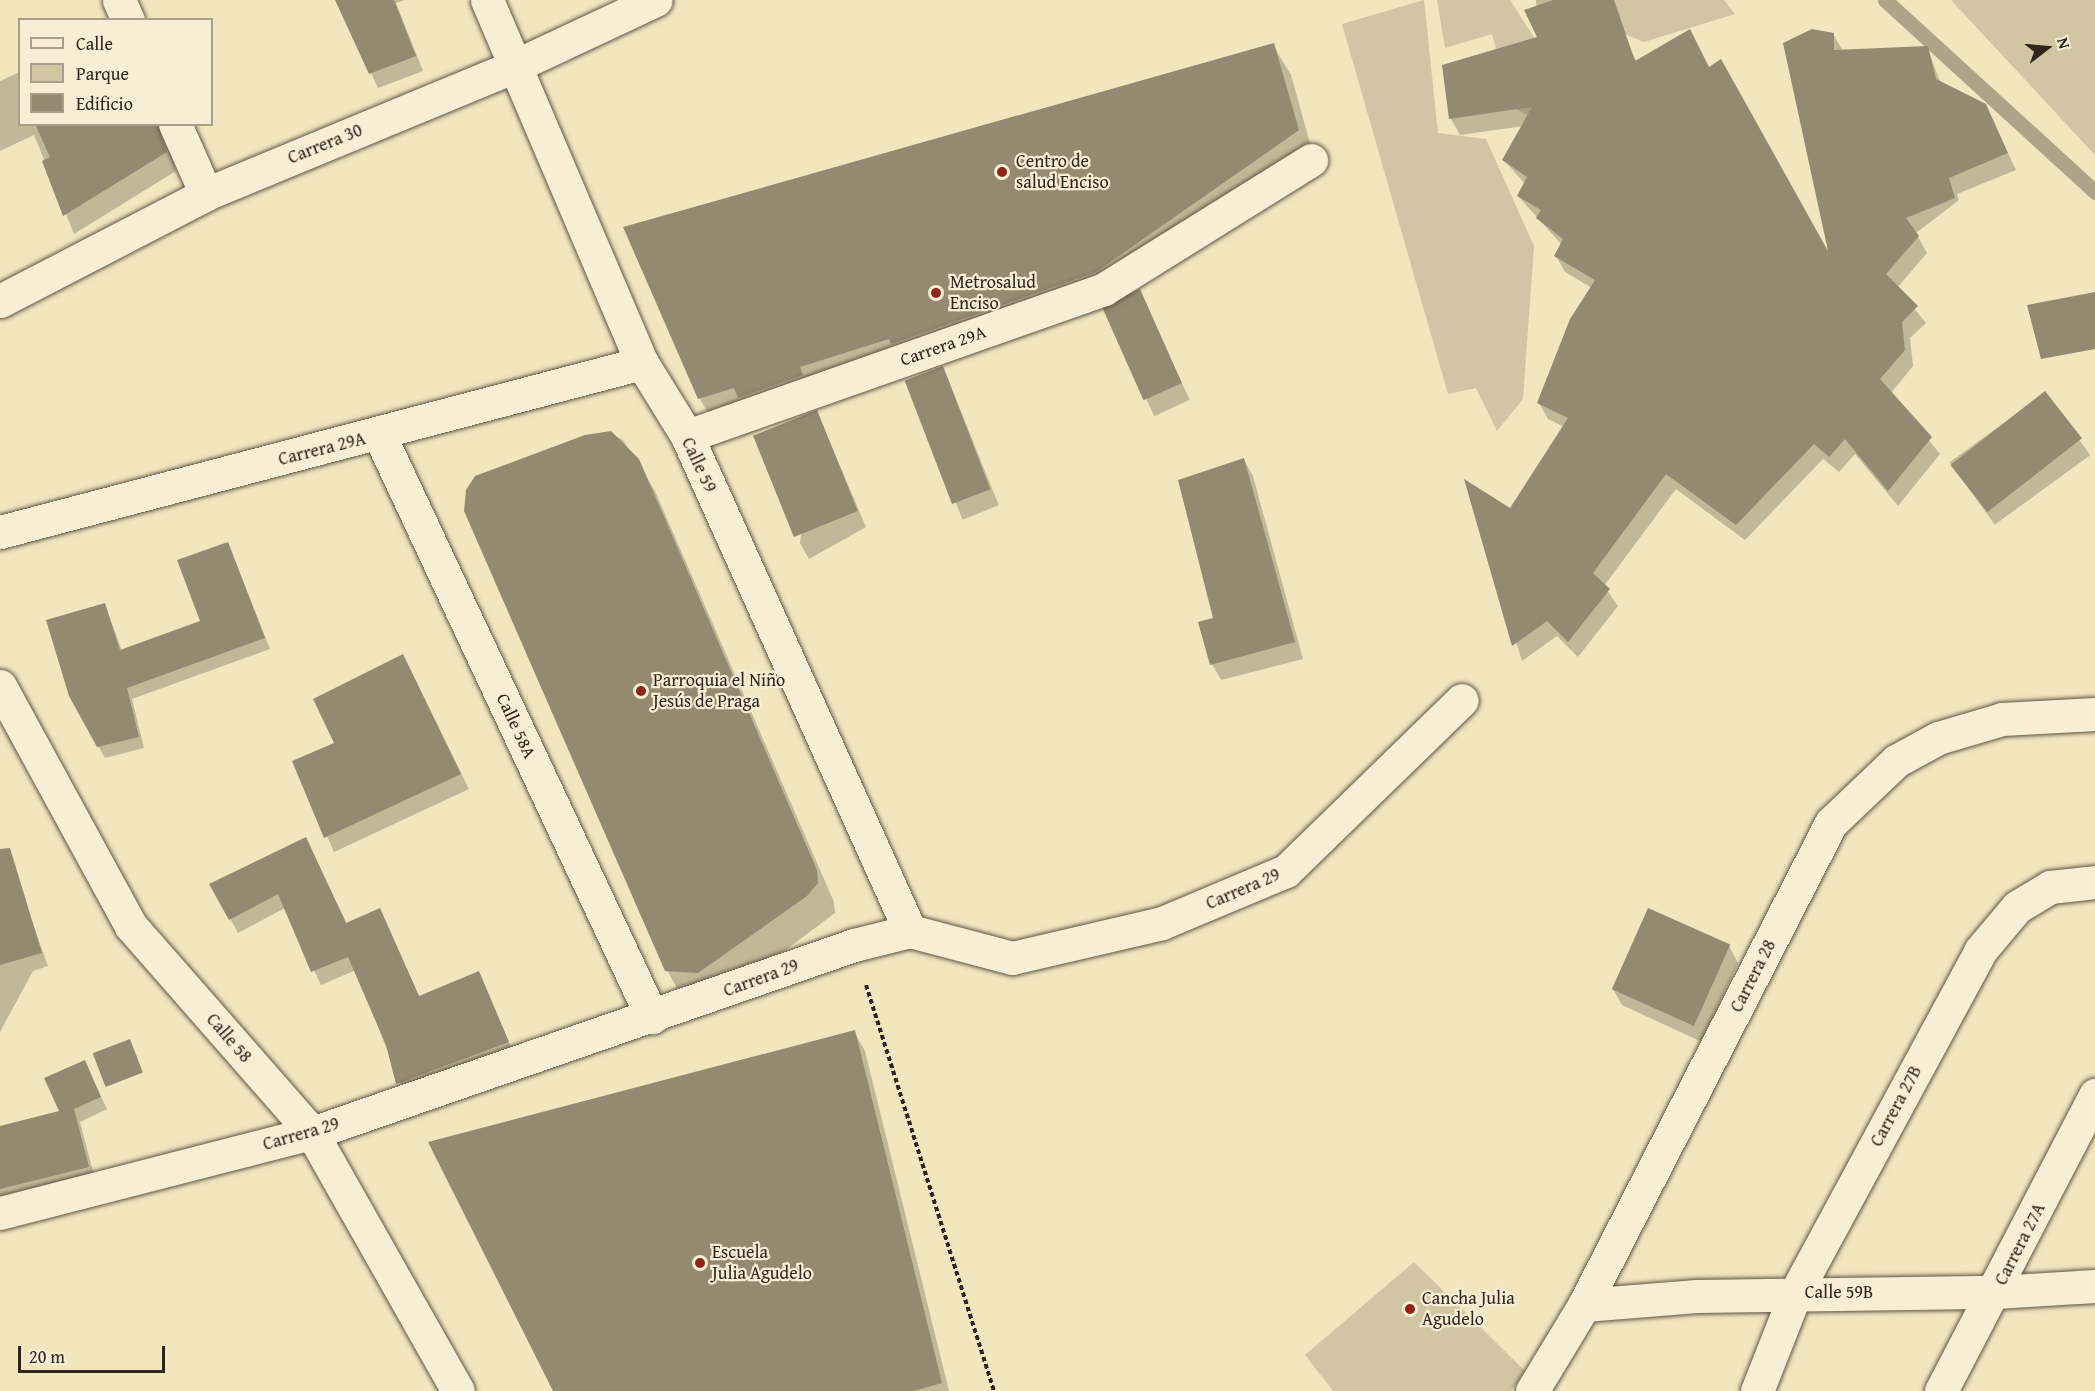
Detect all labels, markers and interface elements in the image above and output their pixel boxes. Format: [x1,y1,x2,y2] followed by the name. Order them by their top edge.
[18,18,213,126] legend
[2017,18,2077,78] north arrow
[76,30,113,57] text: Calle
[2051,35,2077,51] text: N
[76,60,129,87] text: Parque
[76,90,133,117] text: Edificio
[285,119,365,169] street label: Carrera 30
[1016,151,1109,194] place label: Centro de salud Enciso
[993,163,1011,181] marker: Centro de salud Enciso
[950,272,1036,314] place label: Metrosalud Enciso
[927,284,945,302] marker: Metrosalud Enciso
[897,321,989,371] street label: Carrera 29A
[276,428,368,470] street label: Carrera 29A
[677,434,721,496] street label: Calle 59
[653,670,785,712] place label: Parroquia el Niño Jesús de Praga
[634,684,648,698] marker: Parroquia el Niño Jesús de Praga
[492,690,540,762] street label: Calle 58A
[1203,864,1283,914] street label: Carrera 29
[1726,936,1780,1016] street label: Carrera 28
[720,954,802,1002] street label: Carrera 29
[202,1009,256,1067] street label: Calle 58
[1866,1062,1926,1150] street label: Carrera 27B
[260,1113,342,1155] street label: Carrera 29
[1990,1199,2050,1289] street label: Carrera 27A
[712,1242,812,1284] place label: Escuela Julia Agudelo
[693,1256,707,1270] marker: Escuela Julia Agudelo
[1805,1281,1873,1303] street label: Calle 59B
[1422,1288,1515,1330] place label: Cancha Julia Agudelo
[1403,1302,1417,1316] marker: Cancha Julia Agudelo
[21,1334,168,1372] scale bar
[29,1343,65,1370] text: 20 m

